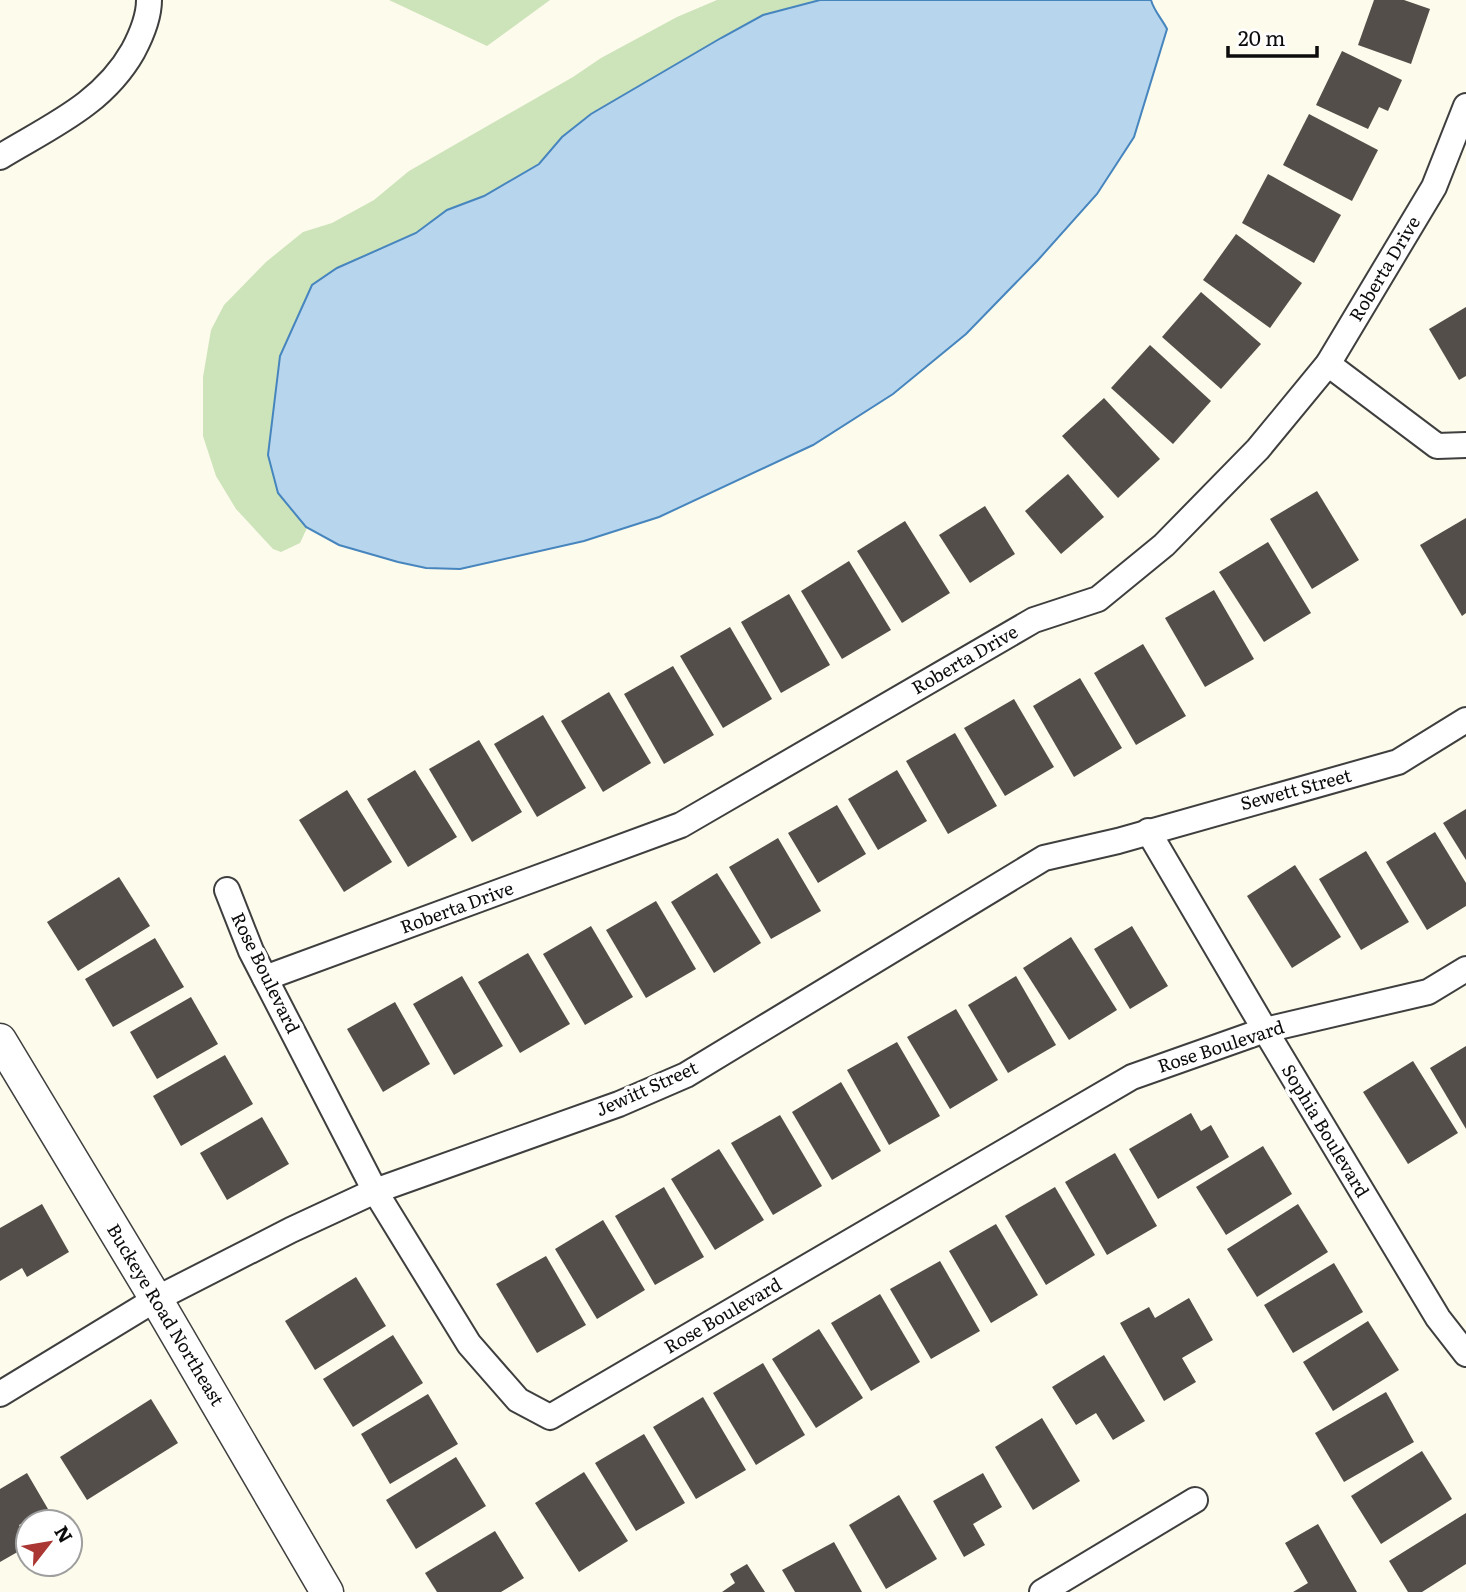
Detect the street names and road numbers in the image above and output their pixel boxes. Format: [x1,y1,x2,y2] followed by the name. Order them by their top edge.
[1342,210,1426,326] street label: Roberta Drive
[906,617,1022,700] street label: Roberta Drive
[1237,761,1355,816] street label: Sewett Street
[396,874,517,940] street label: Roberta Drive
[225,907,307,1037] street label: Rose Boulevard
[1154,1012,1287,1079] street label: Rose Boulevard
[591,1053,702,1122] street label: Jewitt Street
[1276,1059,1377,1202] street label: Sophia Boulevard
[101,1218,232,1411] street label: Buckeye Road Northeast
[658,1270,786,1359] street label: Rose Boulevard

